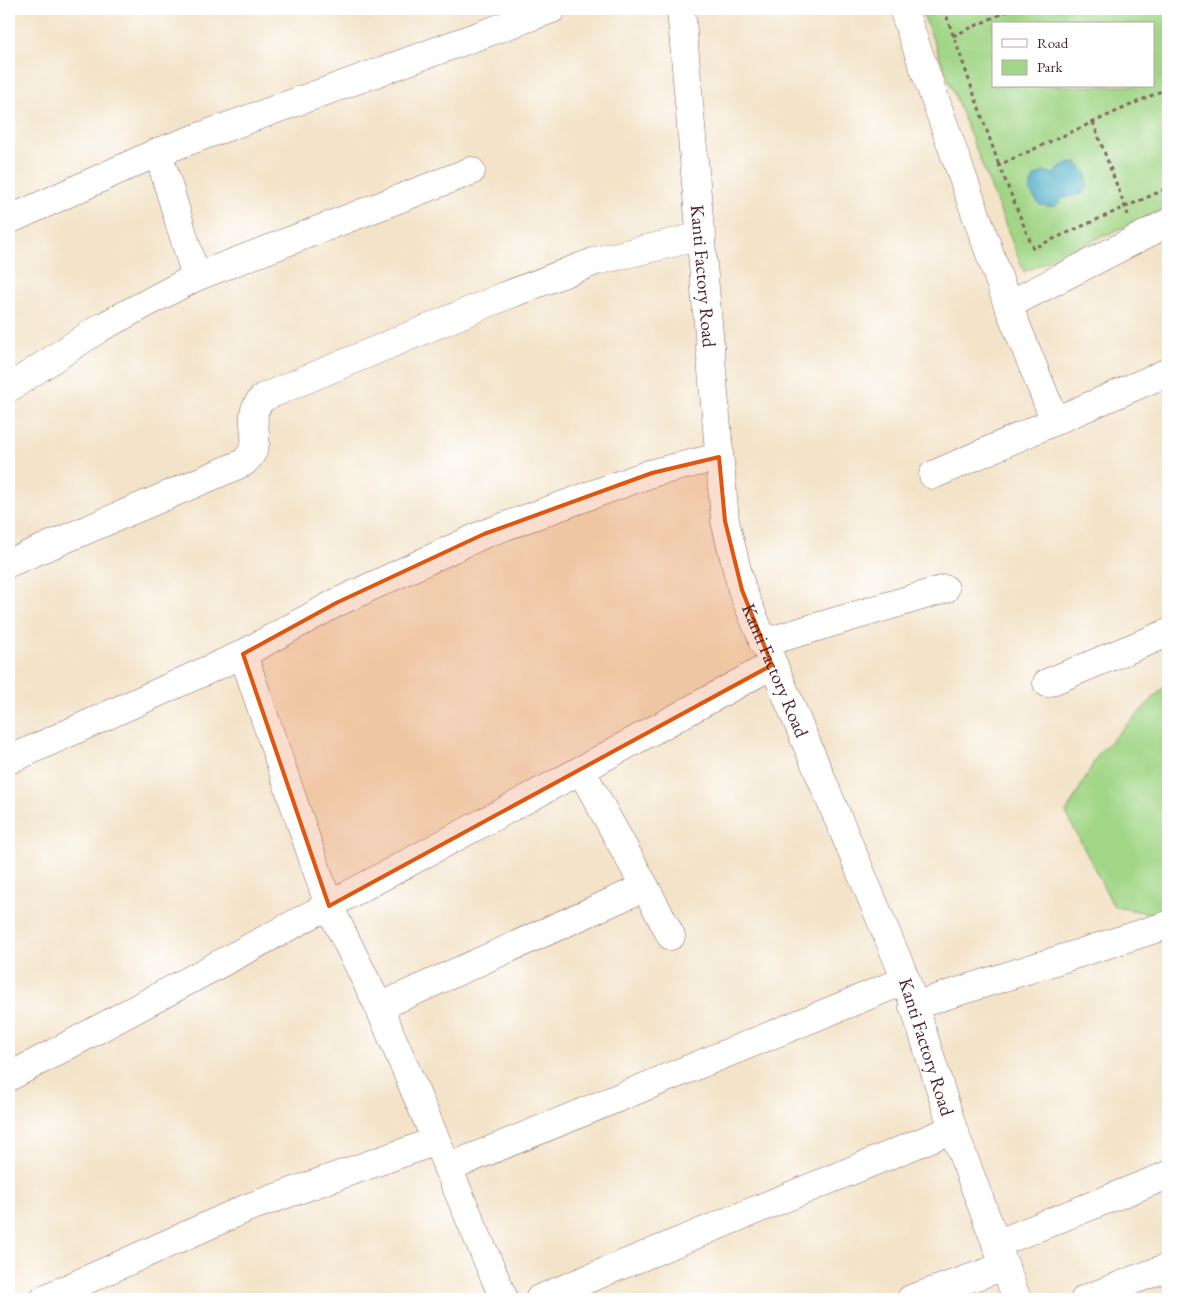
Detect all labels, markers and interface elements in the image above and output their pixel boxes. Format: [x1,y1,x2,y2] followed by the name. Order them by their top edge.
[992,22,1154,88] legend
[1037,33,1069,52] text: Road
[1037,57,1064,76] text: Park
[685,204,723,349] street label: Kanti Factory Road
[736,599,815,741] street label: Kanti Factory Road
[894,975,961,1119] street label: Kanti Factory Road

